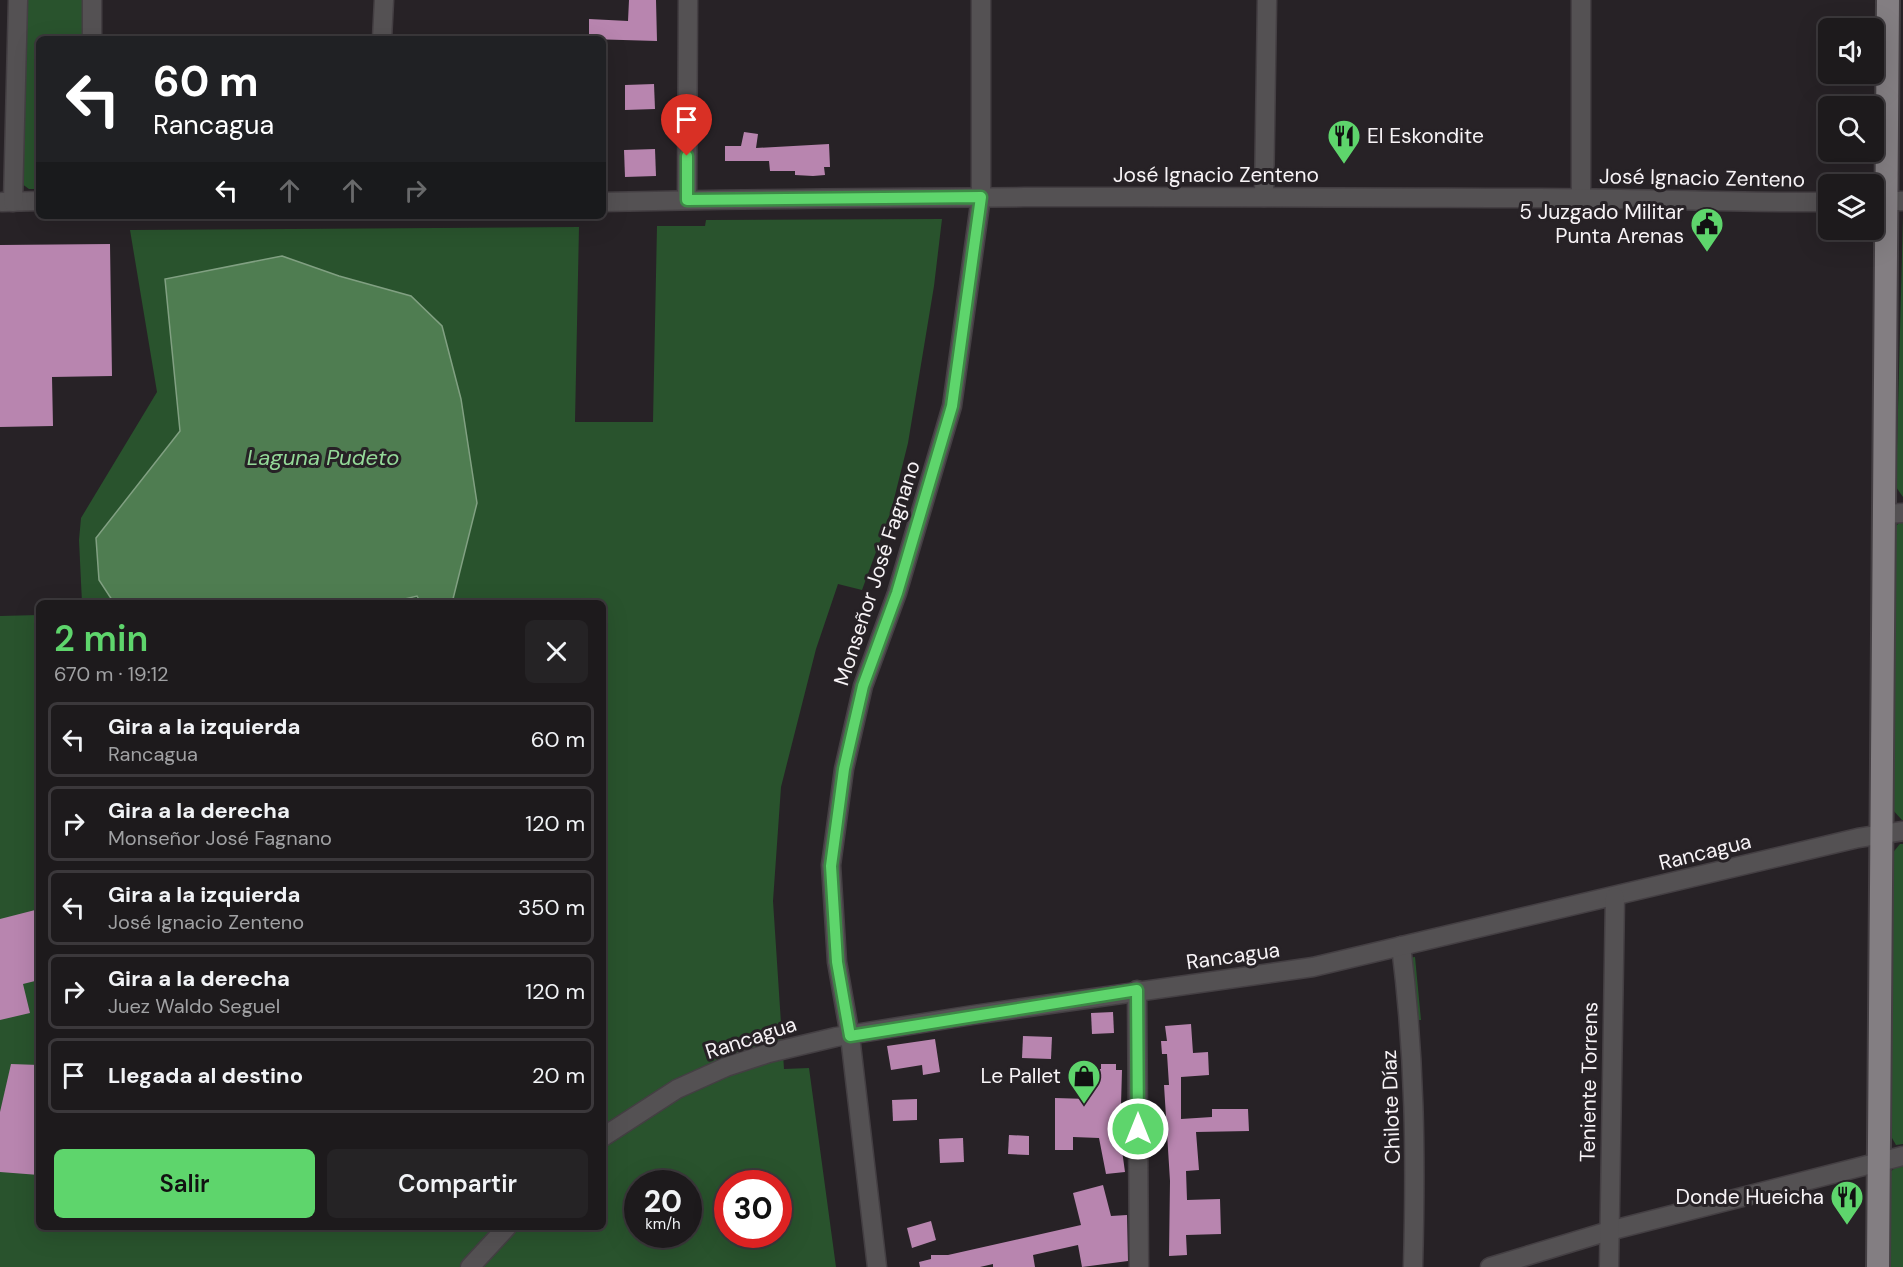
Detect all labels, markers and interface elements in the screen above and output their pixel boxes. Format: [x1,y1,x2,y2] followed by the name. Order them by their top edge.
[1818,18,1884,240] map controls
[1818,18,1884,84] button: sound
[153,54,259,109] text: 60 m
[54,60,132,138] icon: left
[661,94,712,156] pin
[1818,96,1884,162] button: search
[670,103,703,136] icon: arrive
[153,107,274,142] text: Rancagua
[1326,118,1362,165] restaurant icon: El Eskondite
[1367,122,1484,150] place label: El Eskondite
[1113,161,1319,189] street label: José Ignacio Zenteno
[1599,162,1805,194] street label: José Ignacio Zenteno
[210,174,243,207] icon: left
[273,174,306,207] icon: ahead
[336,174,369,207] icon: ahead
[399,174,432,207] icon: right
[1818,174,1884,240] button: layers
[1519,198,1684,250] place label: 5 Juzgado Militar Punta Arenas
[1689,206,1725,253] public building icon: 5 Juzgado Militar Punta Arenas
[247,443,399,472] water label: Laguna Pudeto
[827,457,927,689] street label: Monseñor José Fagnano
[54,615,148,662] text: 2 min
[525,620,588,683] button: close
[54,661,168,687] text: 670 m · 19:12
[108,712,300,741] text: Gira a la izquierda
[57,723,90,756] icon: left
[531,725,585,754] text: 60 m
[108,741,198,767] text: Rancagua
[108,796,290,825] text: Gira a la derecha
[57,807,90,840] icon: right
[525,809,585,838] text: 120 m
[108,825,332,851] text: Monseñor José Fagnano
[1656,827,1754,877] street label: Rancagua
[108,880,300,909] text: Gira a la izquierda
[57,891,90,924] icon: left
[518,893,585,922] text: 350 m
[108,909,304,935] text: José Ignacio Zenteno
[1184,936,1282,976] street label: Rancagua
[108,964,290,993] text: Gira a la derecha
[57,975,90,1008] icon: right
[525,977,585,1006] text: 120 m
[108,993,280,1019] text: Juez Waldo Seguel
[1574,1002,1604,1162] street label: Teniente Torrens
[702,1010,800,1066] street label: Rancagua
[1375,1049,1407,1165] street label: Chilote Díaz
[1066,1058,1102,1105] shop icon: Le Pallet
[57,1059,90,1092] icon: arrive
[108,1061,303,1090] text: Llegada al destino
[532,1061,585,1090] text: 20 m
[981,1062,1061,1090] place label: Le Pallet
[1106,1097,1170,1161] position arrow
[54,1149,315,1218] button: Salir
[327,1149,588,1218] button: Compartir
[714,1170,792,1248] speed limit sign: 30
[1829,1179,1865,1226] restaurant icon: Donde Hueicha
[644,1182,682,1221] text: 20
[1676,1183,1824,1211] place label: Donde Hueicha
[645,1214,681,1234] text: km/h

